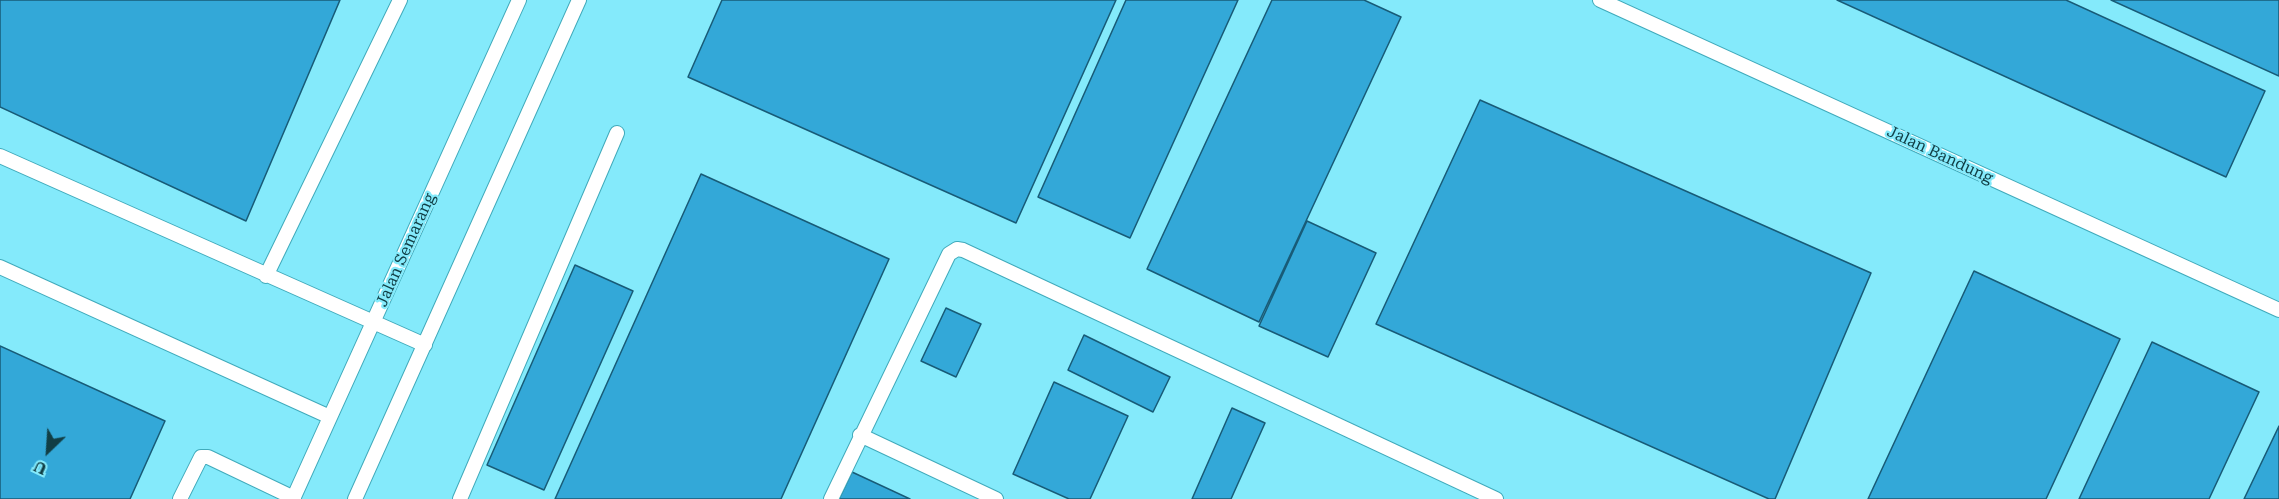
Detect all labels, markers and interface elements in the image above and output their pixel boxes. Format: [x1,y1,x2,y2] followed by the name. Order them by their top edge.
[1884,122,1996,188] street label: Jalan Bandung
[372,190,440,310] street label: Jalan Semarang
[18,421,78,481] north arrow
[31,457,50,479] text: U

